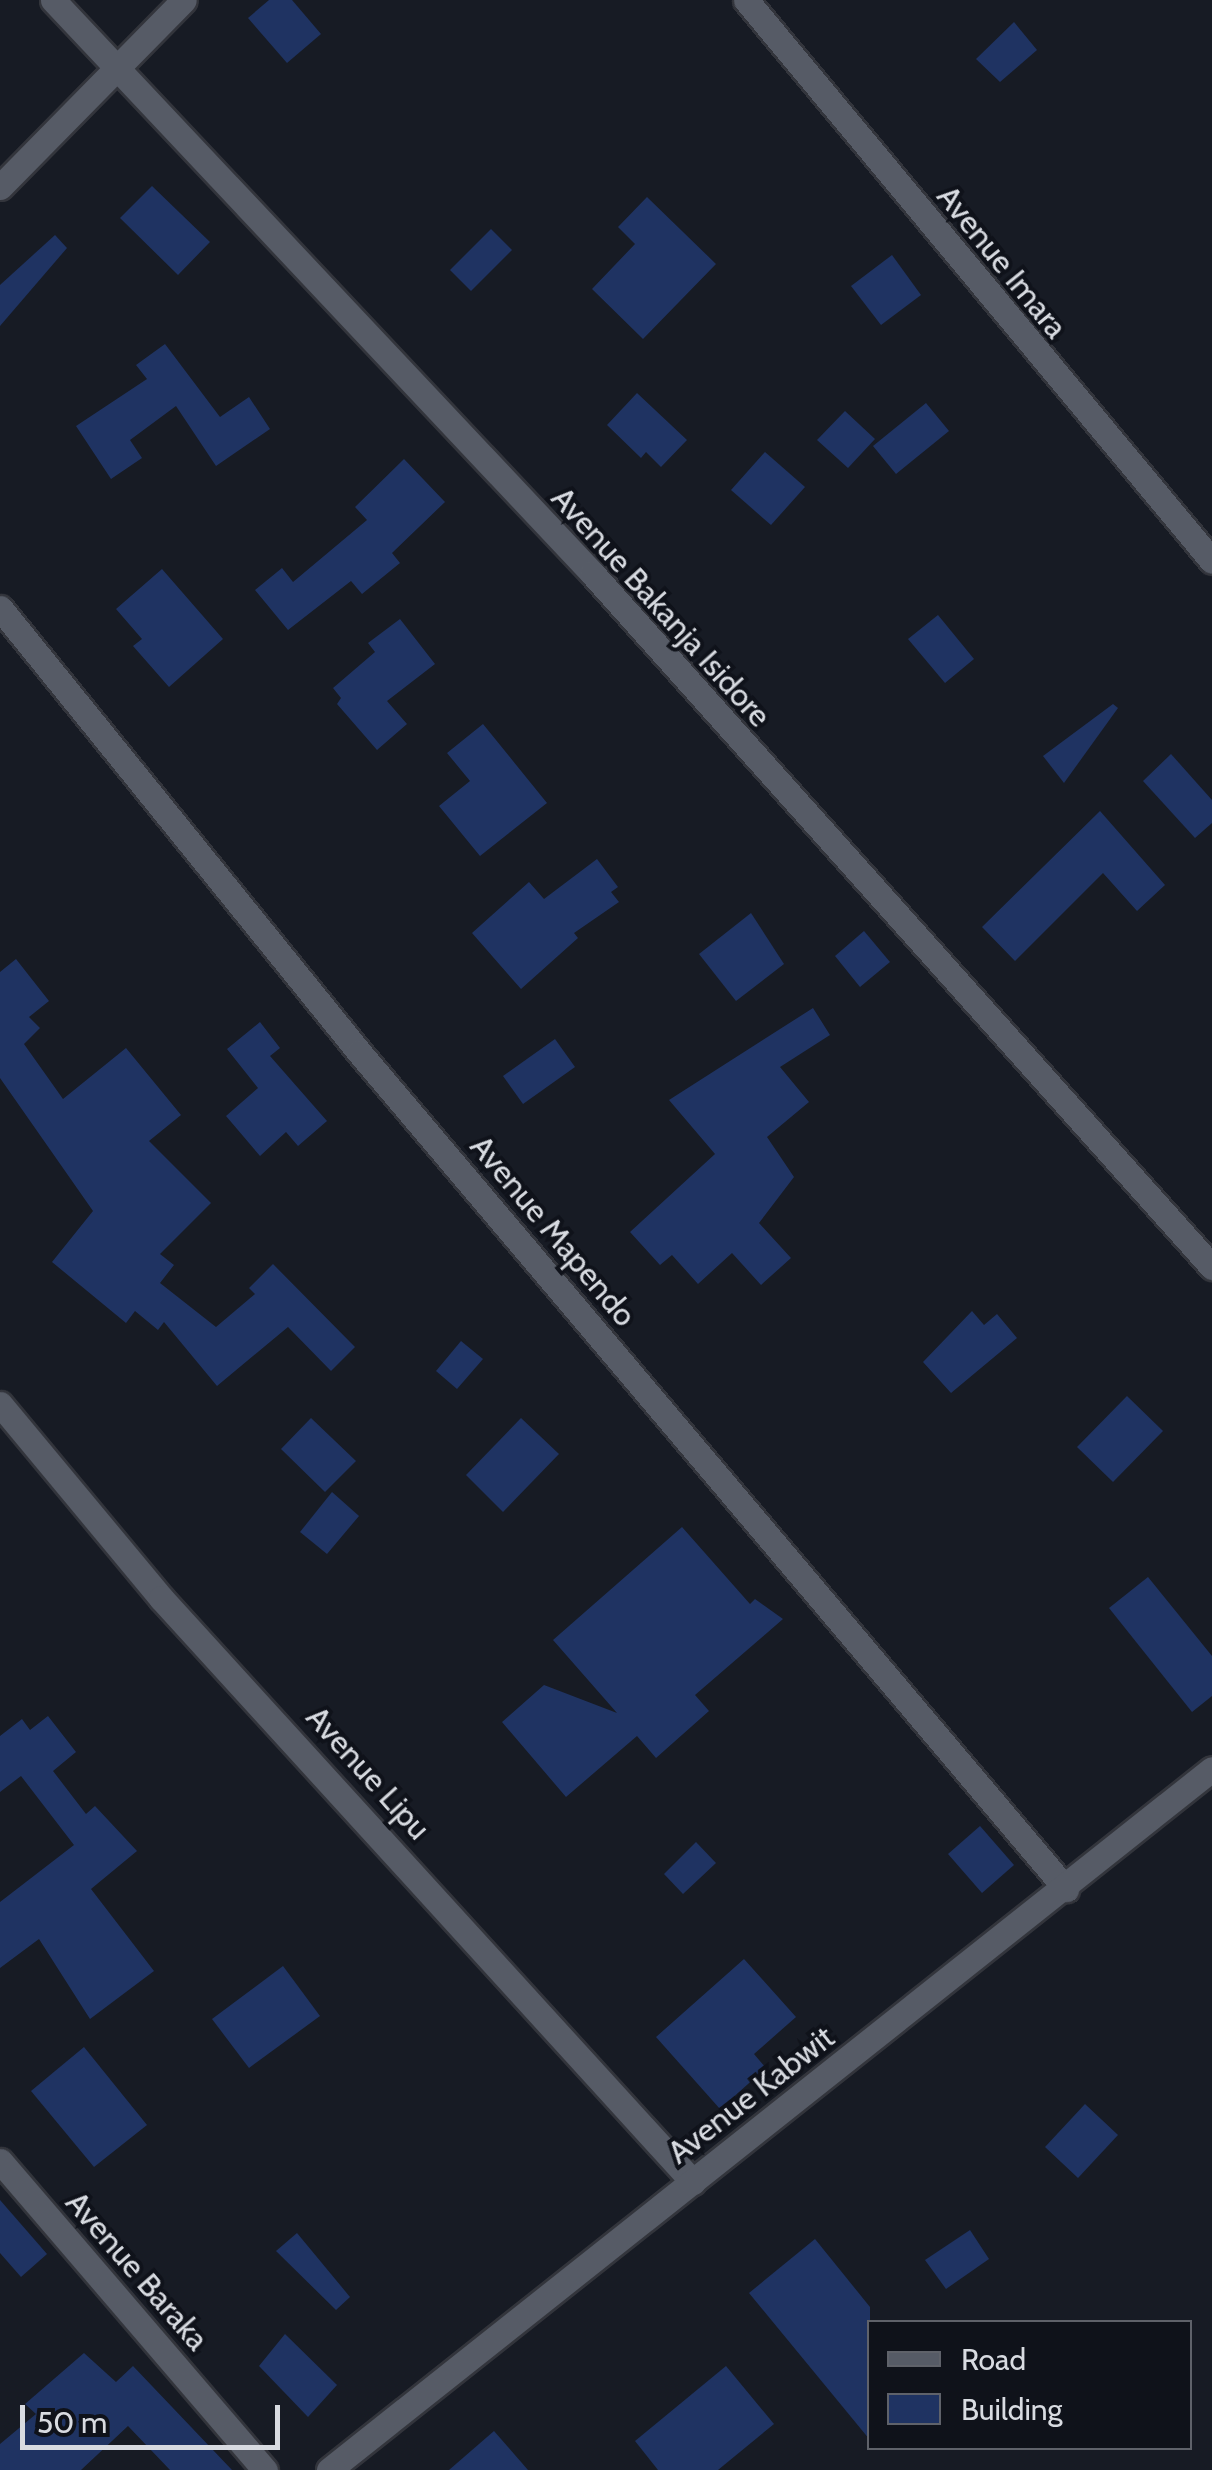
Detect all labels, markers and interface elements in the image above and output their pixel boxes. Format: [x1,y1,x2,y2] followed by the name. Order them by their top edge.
[929,178,1075,346] street label: Avenue Imara
[543,479,779,735] street label: Avenue Bakanja Isidore
[462,1128,644,1334] street label: Avenue Mapendo
[298,1698,438,1848] street label: Avenue Lipu
[660,2018,842,2172] street label: Avenue Kabwit
[58,2184,216,2358] street label: Avenue Baraka
[867,2320,1192,2450] legend
[961,2341,1026,2378] text: Road
[25,2385,285,2447] scale bar
[961,2391,1063,2428] text: Building
[37,2404,107,2441] text: 50 m

